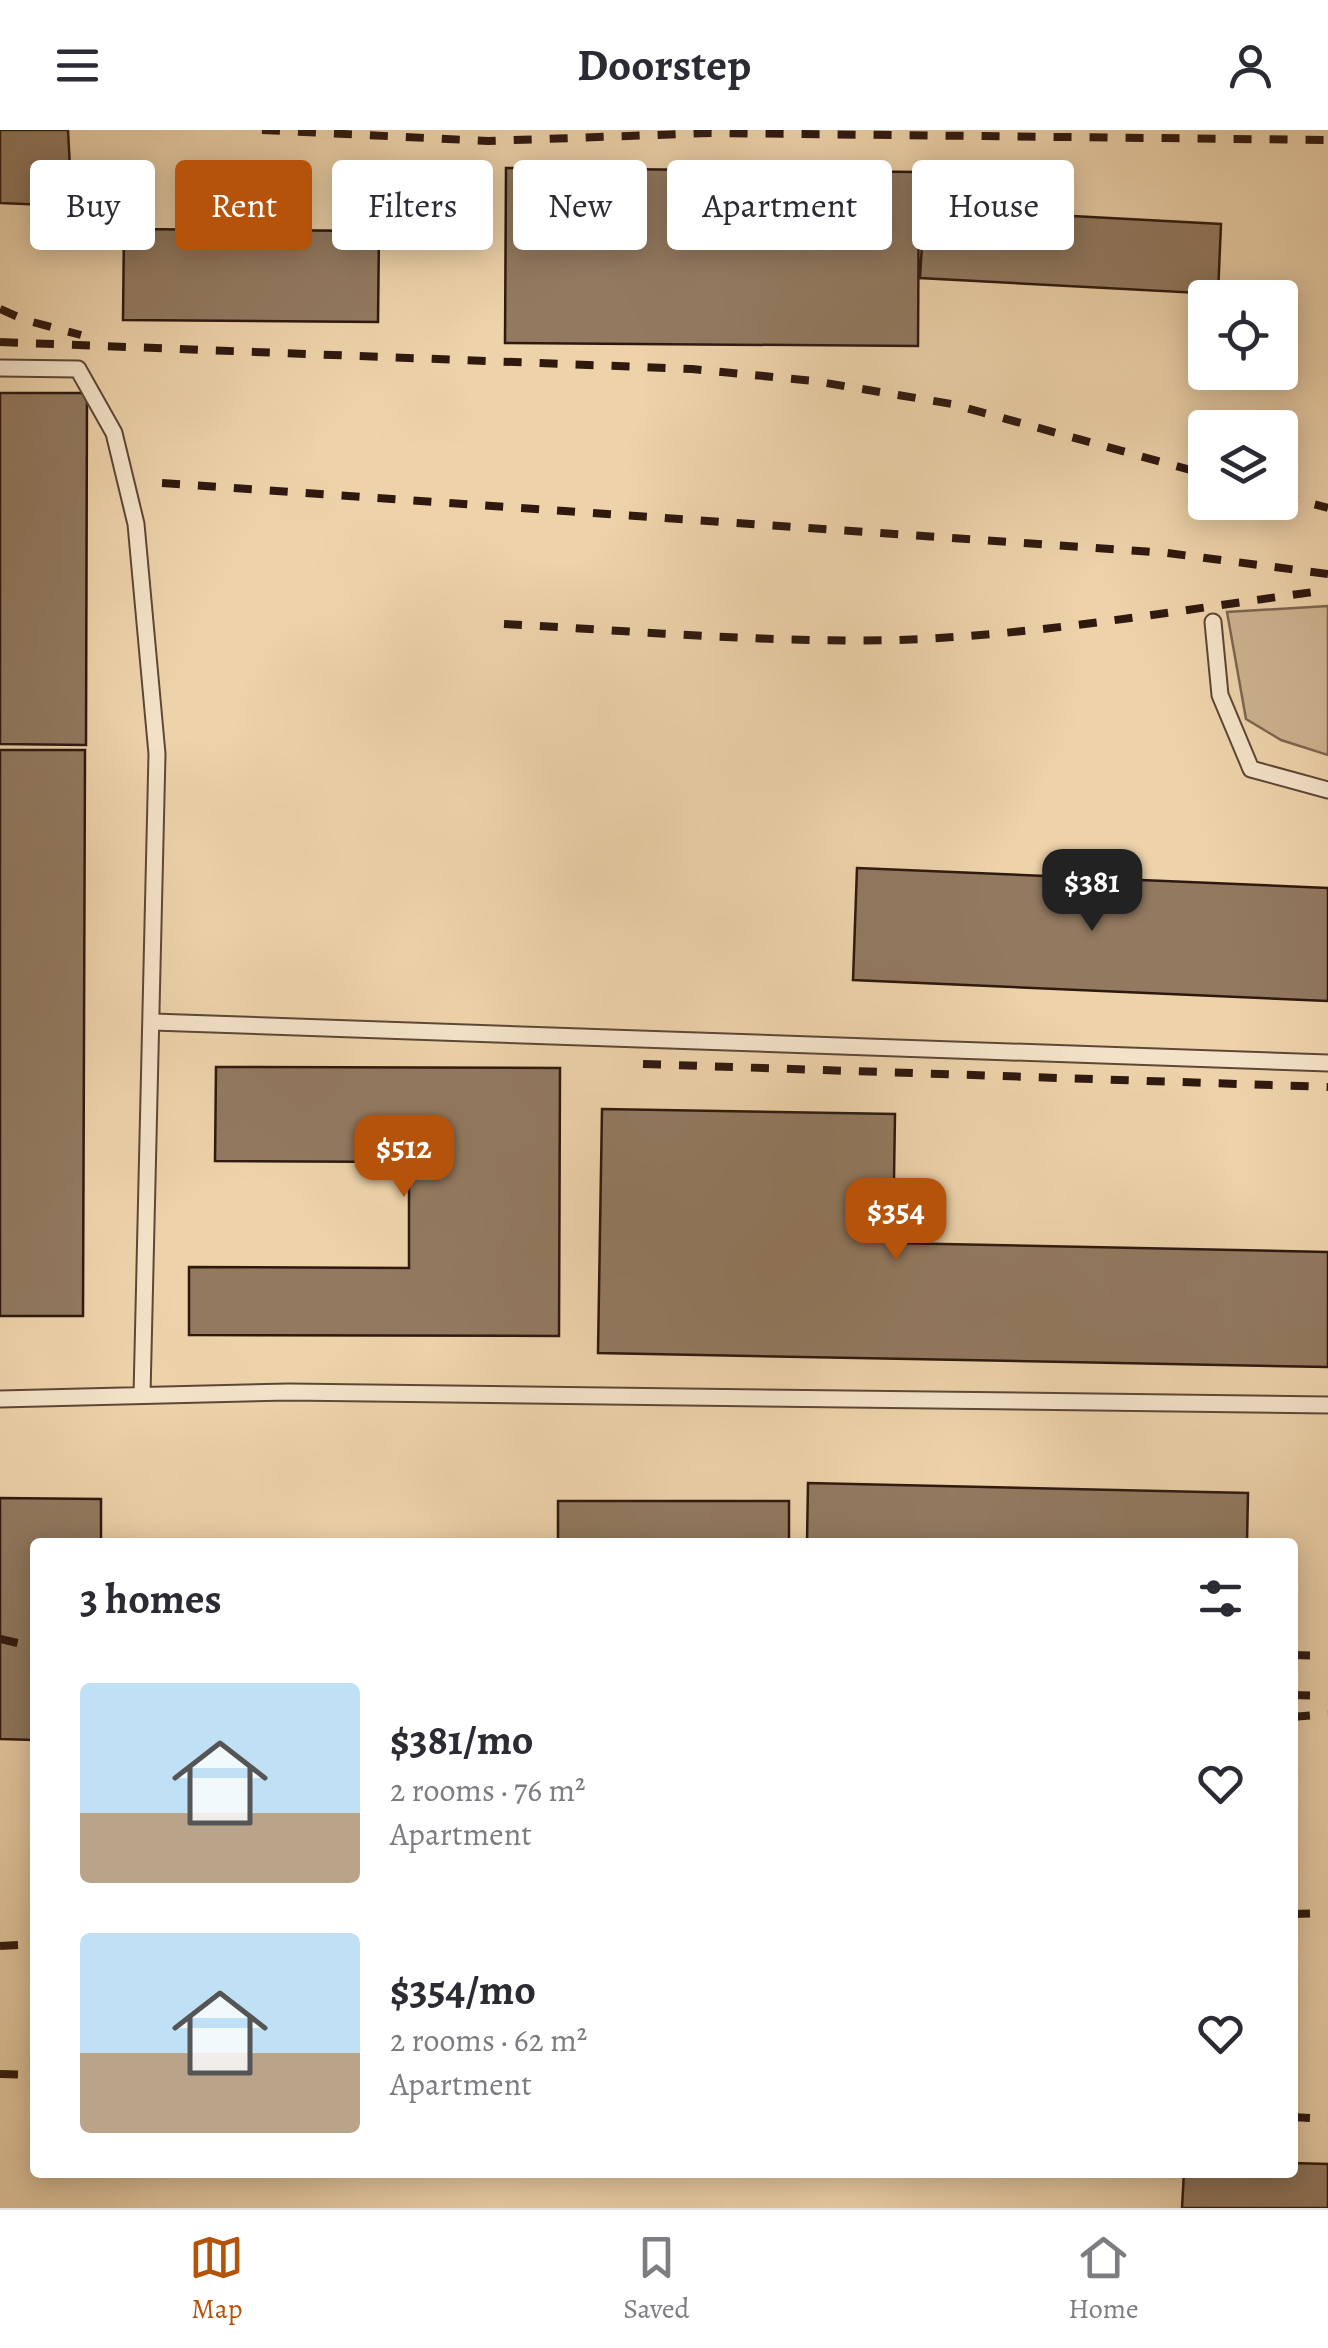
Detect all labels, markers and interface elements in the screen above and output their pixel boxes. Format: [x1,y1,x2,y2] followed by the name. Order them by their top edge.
[577,34,751,96] text: Doorstep
[50,38,105,93] icon: menu
[1223,38,1278,93] icon: person
[30,160,155,250] chip: Buy
[175,160,312,250] chip: Rent
[332,160,493,250] chip: Filters
[513,160,647,250] chip: New
[667,160,892,250] chip: Apartment
[912,160,1074,250] chip: House
[1188,280,1298,520] map controls
[1188,280,1298,390] button: locate
[1188,410,1298,520] button: layers
[1033,849,1151,934] pin: $381
[1064,859,1120,903] text: $381
[345,1115,463,1200] pin: $512
[376,1125,432,1169] text: $512
[837,1178,955,1263] pin: $354
[867,1188,925,1232] text: $354
[80,1570,222,1627] text: 3 homes
[1193,1571,1248,1626] icon: filters
[390,1711,534,1768] text: $381/mo
[160,1723,280,1843] icon: home
[1193,1756,1248,1811] icon: heart
[390,1768,586,1812] text: 2 rooms · 76 m²
[390,1812,532,1856] text: Apartment
[390,1961,536,2018] text: $354/mo
[160,1973,280,2093] icon: home
[1193,2006,1248,2061] icon: heart
[390,2018,587,2062] text: 2 rooms · 62 m²
[390,2062,532,2106] text: Apartment
[189,2230,244,2328] tab: Map
[623,2230,690,2328] tab: Saved
[1068,2230,1139,2328] tab: Home

